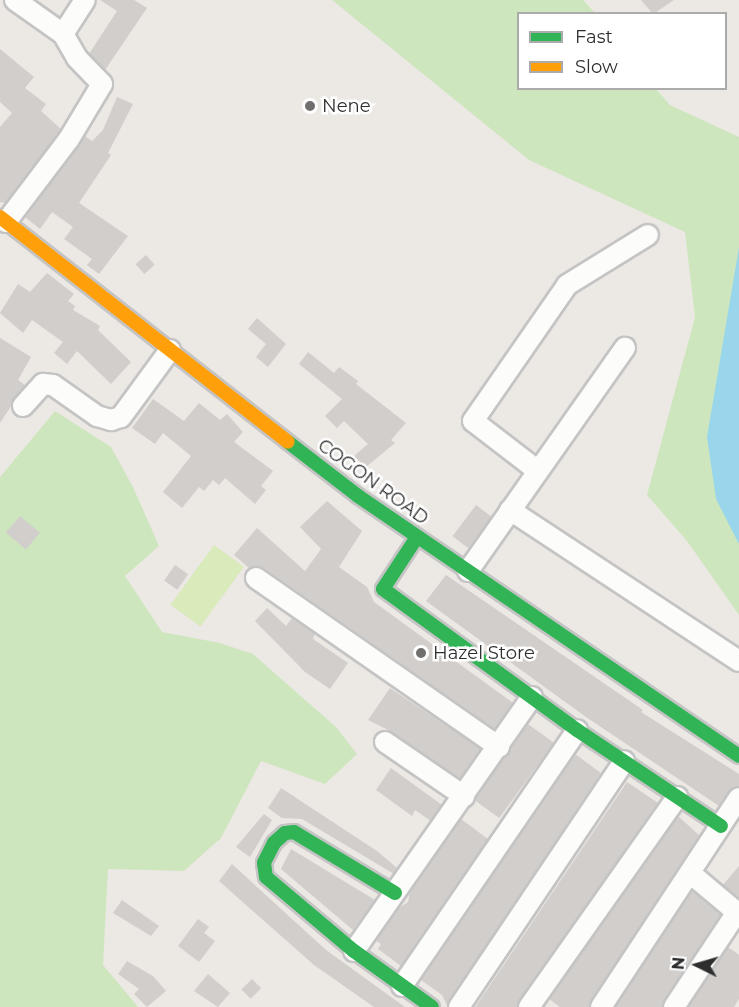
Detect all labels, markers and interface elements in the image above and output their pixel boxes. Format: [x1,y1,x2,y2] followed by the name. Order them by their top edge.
[517,12,727,90] legend
[575,26,613,48] text: Fast
[575,56,618,78] text: Slow
[322,95,371,117] place label: Nene
[303,99,317,113] marker: Nene
[314,435,432,529] street label: COGON ROAD
[433,642,535,664] place label: Hazel Store
[414,646,428,660] marker: Hazel Store
[667,935,727,995] north arrow
[669,956,689,971] text: N

